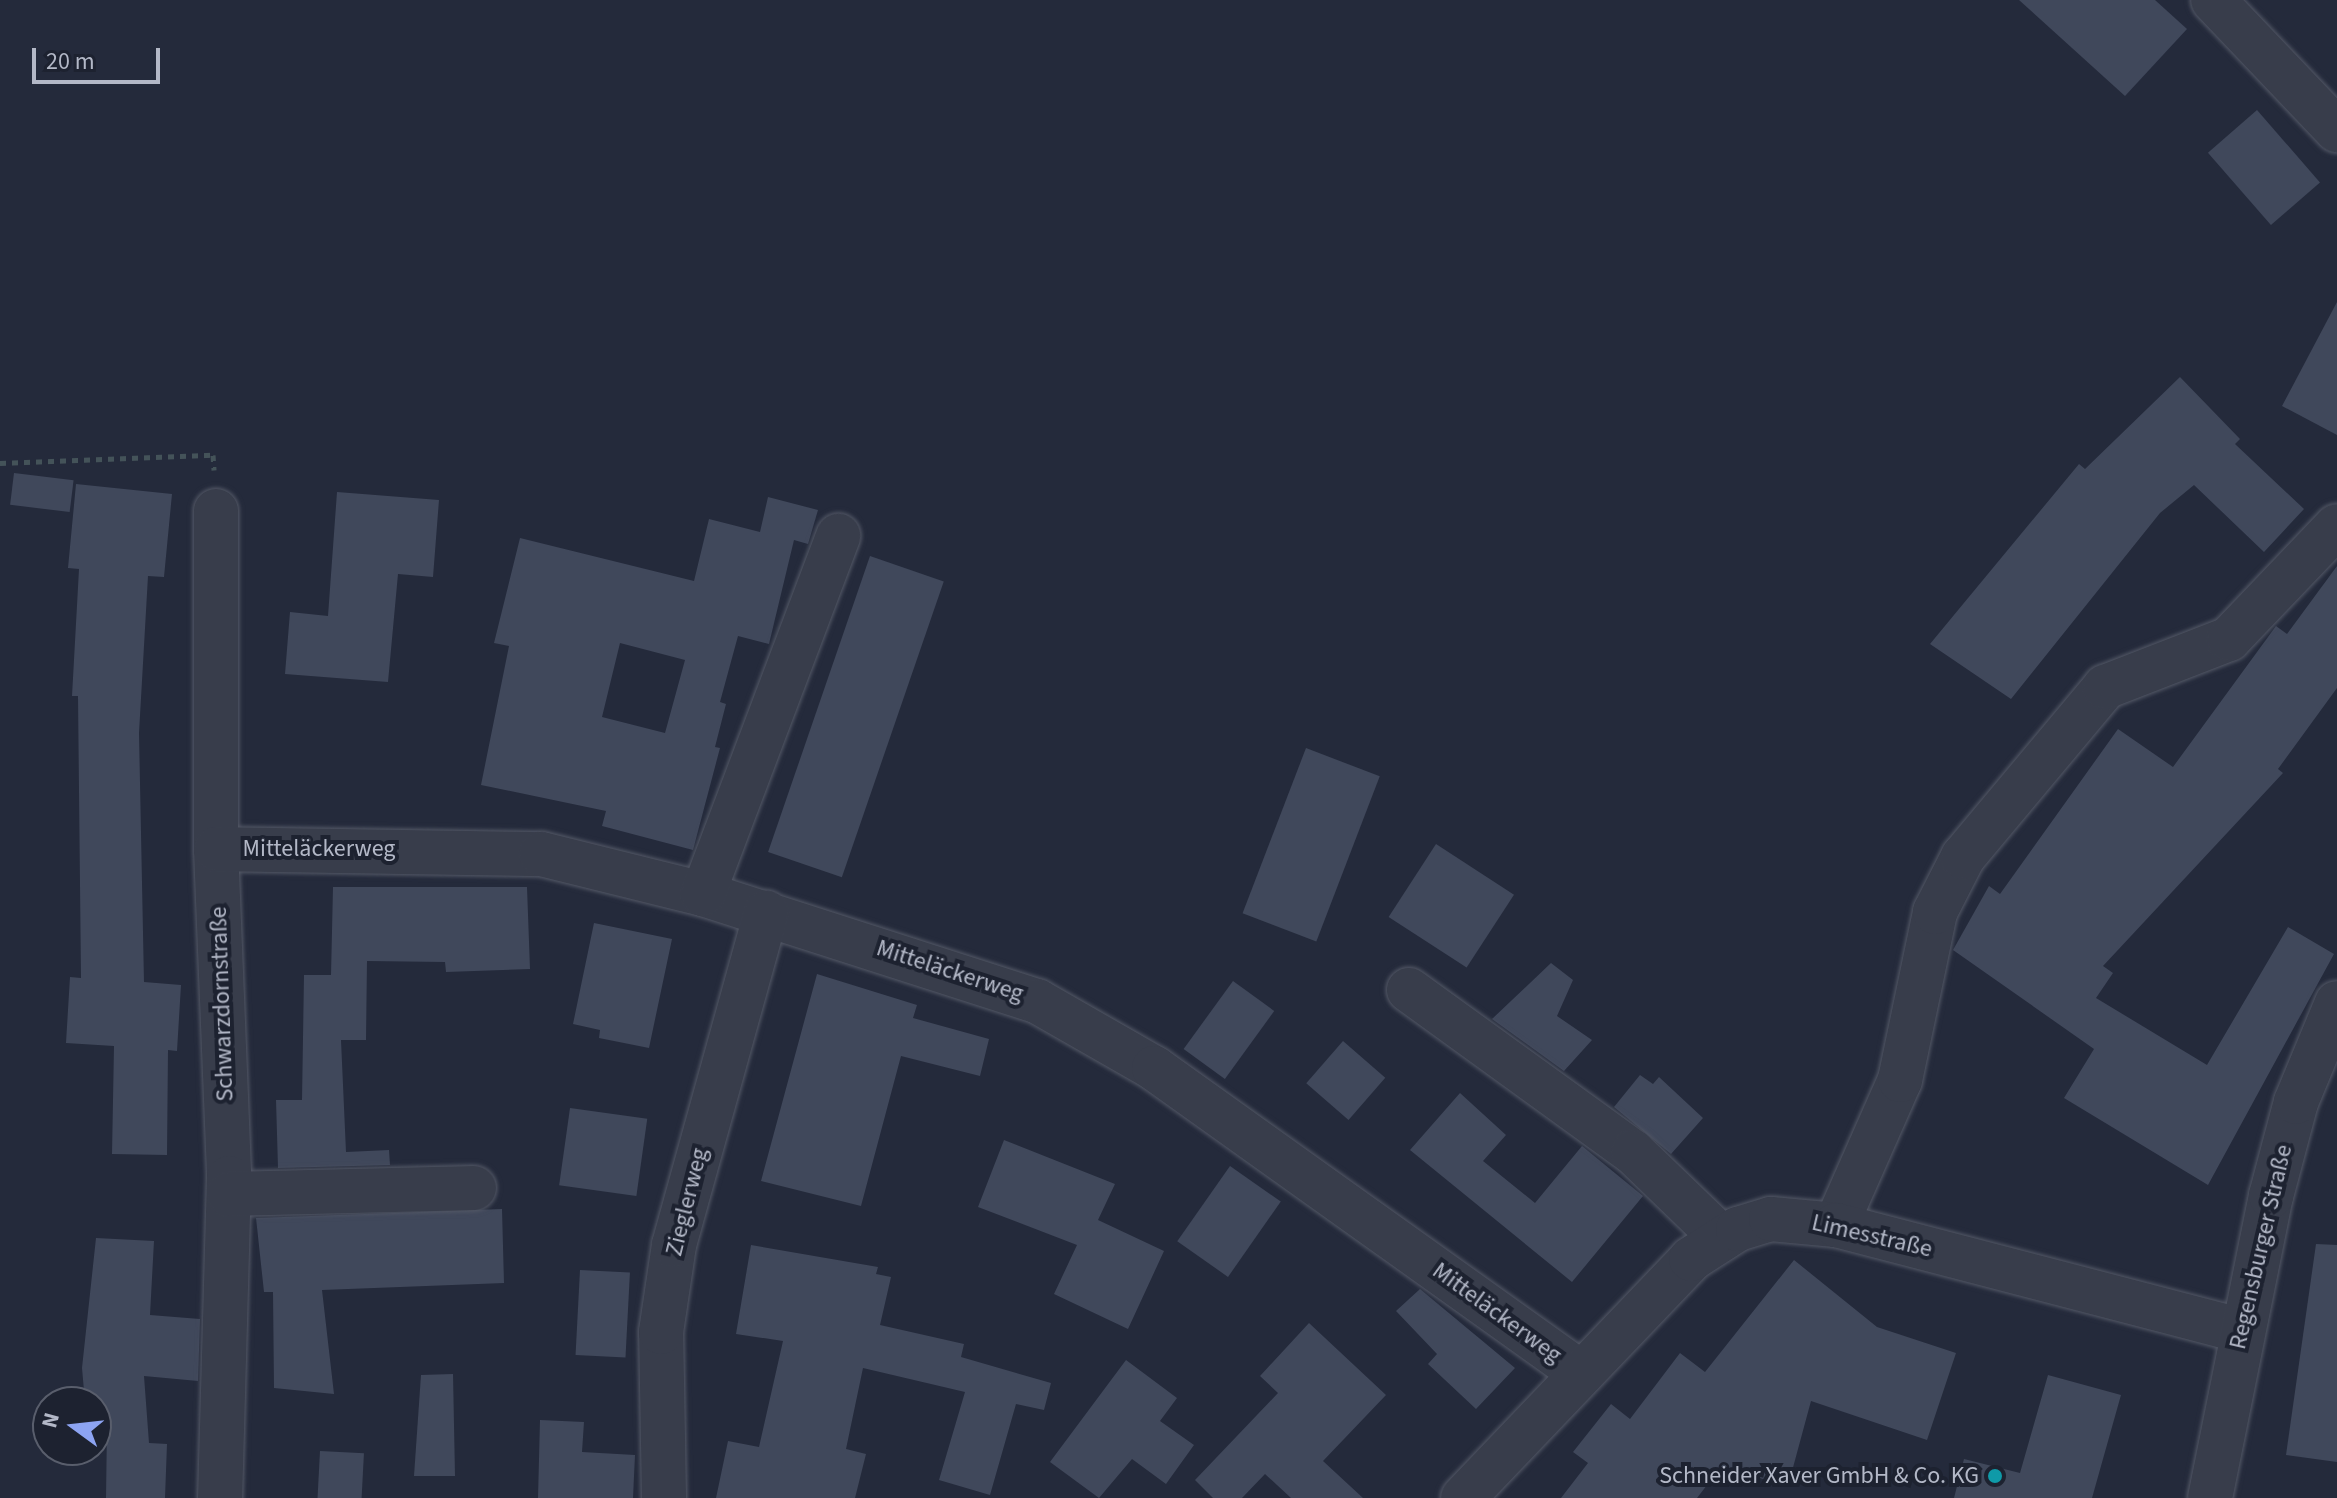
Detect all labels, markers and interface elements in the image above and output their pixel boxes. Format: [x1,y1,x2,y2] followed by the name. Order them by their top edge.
[36,32,164,82] scale bar
[46,44,95,79] text: 20 m
[243,835,395,863] street label: Mitteläckerweg
[204,906,240,1102] street label: Schwarzdornstraße
[873,934,1027,1008] street label: Mitteläckerweg
[2223,1142,2299,1352] street label: Regensburger Straße
[660,1145,714,1259] street label: Zieglerweg
[1809,1208,1935,1264] street label: Limesstraße
[1427,1256,1567,1370] street label: Mitteläckerweg
[32,1386,112,1466] north arrow
[33,1409,68,1432] text: N
[1659,1462,1979,1490] place label: Schneider Xaver GmbH & Co. KG
[1986,1467,2004,1485] marker: Schneider Xaver GmbH & Co. KG

